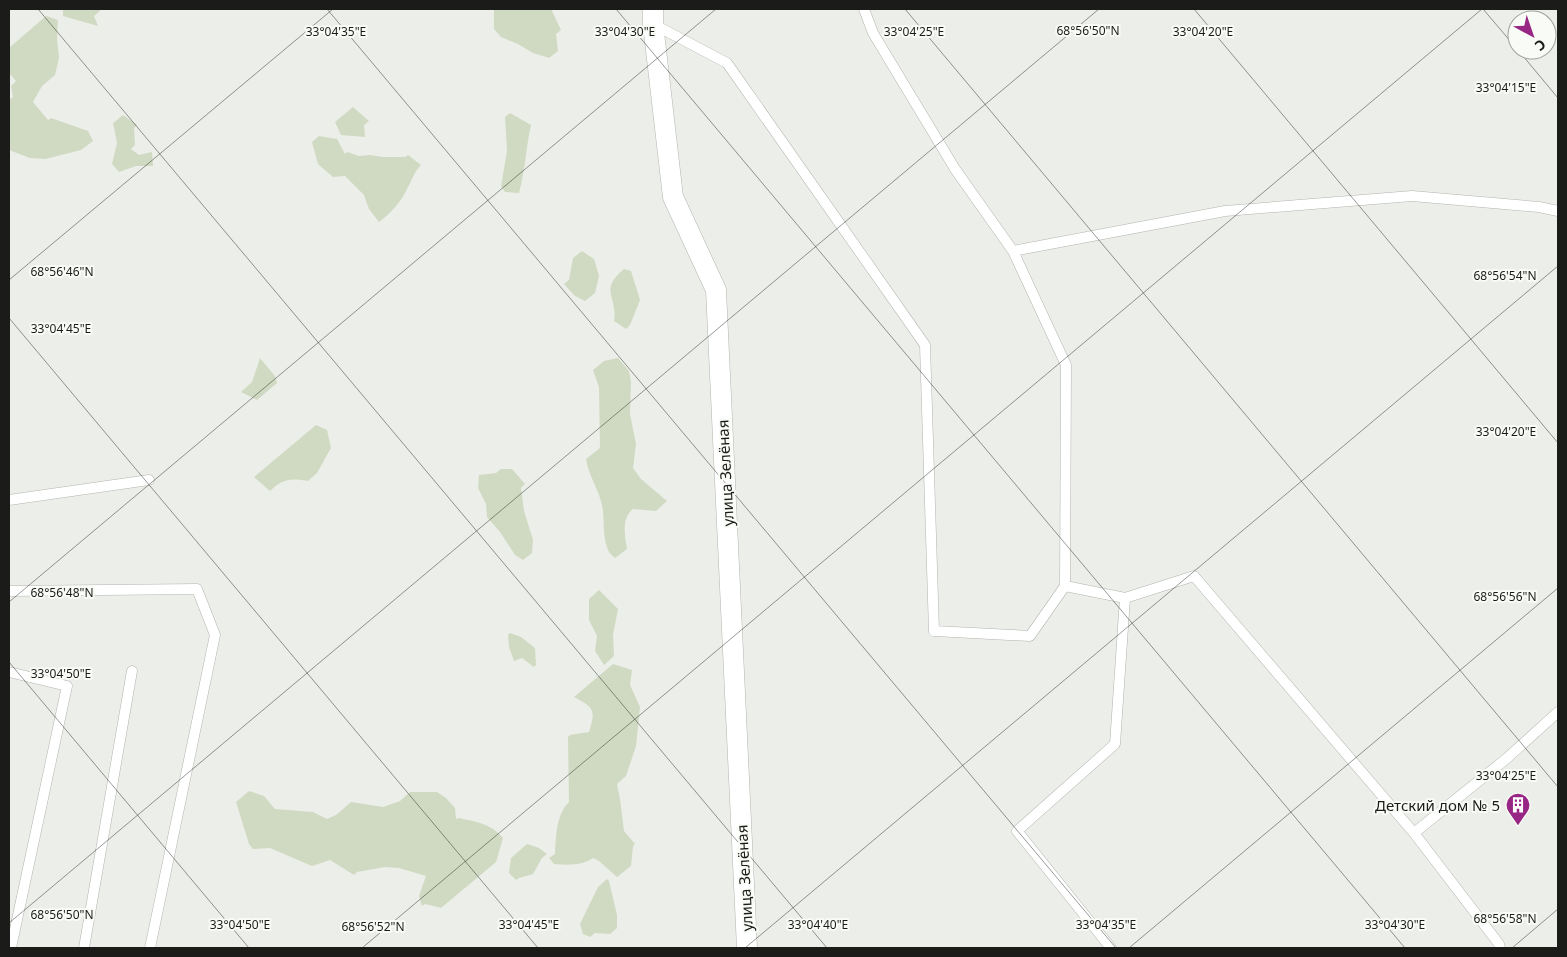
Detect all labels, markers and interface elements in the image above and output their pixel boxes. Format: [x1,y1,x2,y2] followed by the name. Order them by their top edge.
[1507,10,1557,60] north arrow
[1056,22,1120,39] text: 68°56'50"N
[306,23,366,40] text: 33°04'35"E
[595,23,655,40] text: 33°04'30"E
[884,23,944,40] text: 33°04'25"E
[1173,23,1233,40] text: 33°04'20"E
[1531,35,1550,56] text: С
[1476,79,1536,96] text: 33°04'15"E
[30,263,94,280] text: 68°56'46"N
[1473,267,1537,284] text: 68°56'54"N
[31,320,91,337] text: 33°04'45"E
[712,419,738,527] street label: улица Зелёная
[1476,423,1536,440] text: 33°04'20"E
[30,584,94,601] text: 68°56'48"N
[1473,588,1537,605] text: 68°56'56"N
[31,665,91,682] text: 33°04'50"E
[1476,767,1536,784] text: 33°04'25"E
[1505,792,1531,826] building icon: Детский дом № 5
[1375,795,1500,815] place label: Детский дом № 5
[731,824,757,932] street label: улица Зелёная
[30,906,94,923] text: 68°56'50"N
[1473,910,1537,927] text: 68°56'58"N
[210,916,270,933] text: 33°04'50"E
[499,916,559,933] text: 33°04'45"E
[788,916,848,933] text: 33°04'40"E
[1076,916,1136,933] text: 33°04'35"E
[1365,916,1425,933] text: 33°04'30"E
[341,918,405,935] text: 68°56'52"N

